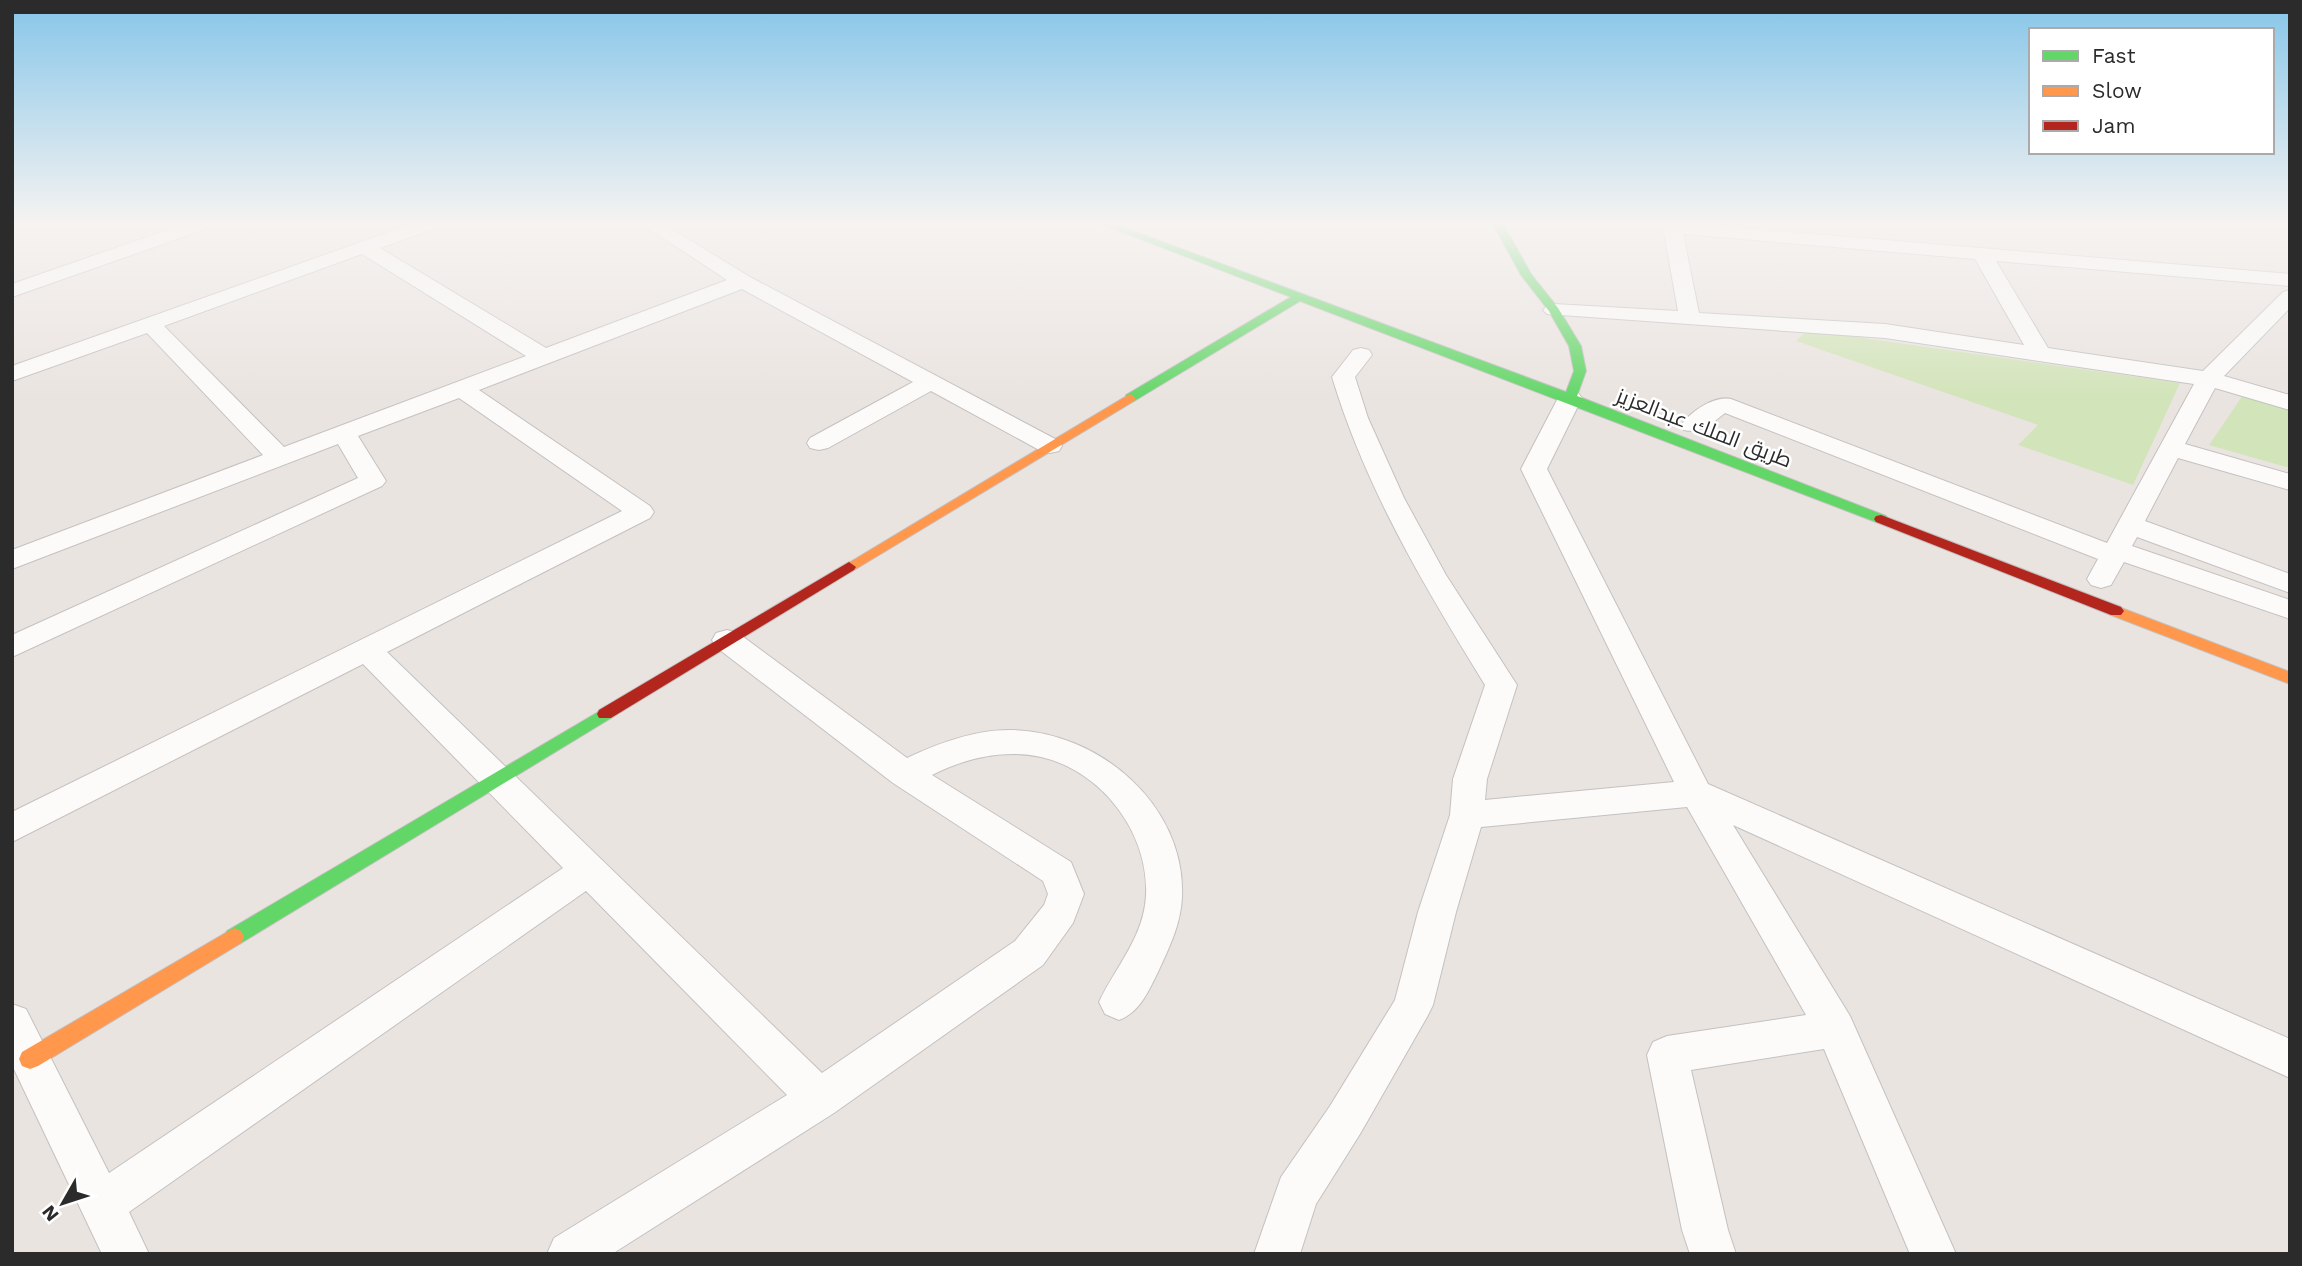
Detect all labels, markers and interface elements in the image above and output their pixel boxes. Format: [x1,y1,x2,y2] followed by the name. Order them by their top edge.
[2029,28,2274,154] legend
[2092,43,2136,68] text: Fast
[2092,78,2142,103] text: Slow
[2092,113,2135,138] text: Jam
[1612,382,1795,473] street label: طريق الملك عبدالعزيز
[28,1168,98,1238] north arrow
[37,1201,64,1226] text: N

